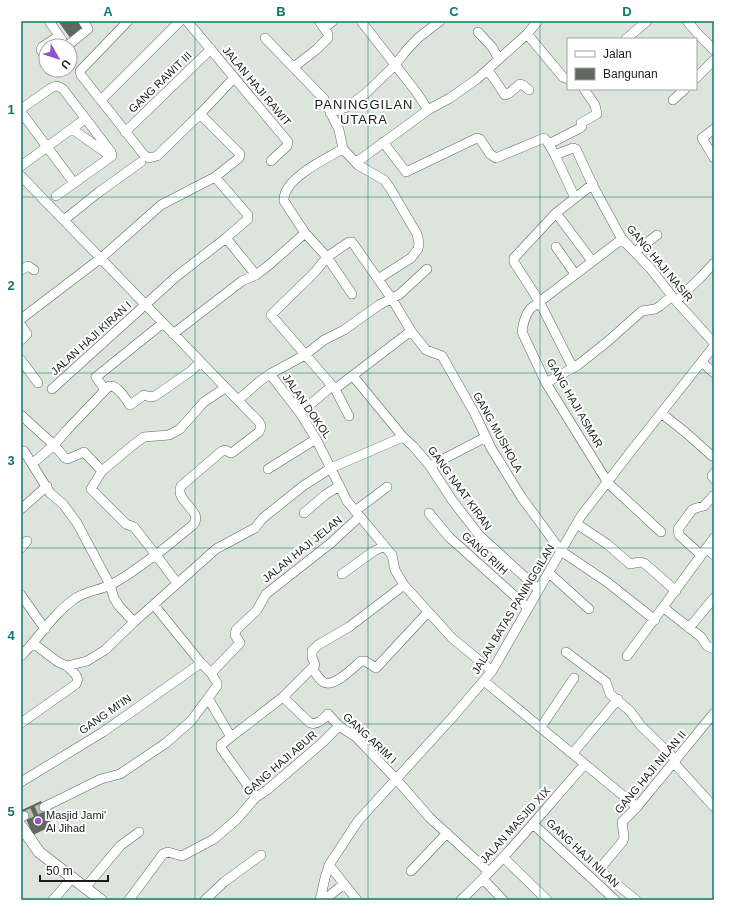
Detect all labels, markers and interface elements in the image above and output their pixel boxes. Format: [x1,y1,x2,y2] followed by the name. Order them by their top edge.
[103,4,113,19] text: A
[276,4,286,19] text: B
[449,4,459,19] text: C
[622,4,632,19] text: D
[38,38,78,78] north arrow
[567,38,697,90] legend
[221,44,294,128] street label: JALAN HAJI RAWIT
[603,47,632,61] text: Jalan
[126,49,194,115] street label: GANG RAWIT III
[59,57,73,71] text: U
[603,67,658,81] text: Bangunan
[315,97,413,127] district label: PANINGGILAN UTARA
[7,102,15,117] text: 1
[625,222,695,304] street label: GANG HAJI NASIR
[7,278,15,293] text: 2
[48,299,134,377] street label: JALAN HAJI KIRAN I
[545,356,605,450] street label: GANG HAJI ASMAR
[280,372,334,440] street label: JALAN DOKOL
[471,390,525,475] street label: GANG MUSHOLA
[426,444,494,532] street label: GANG NAAT KIRAN
[7,453,15,468] text: 3
[260,513,344,585] street label: JALAN HAJI JELAN
[460,529,510,577] street label: GANG RIIH
[469,542,557,676] street label: JALAN BATAS PANINGGILAN
[7,628,15,643] text: 4
[77,692,133,736] street label: GANG MI'IN
[341,710,399,766] street label: GANG ARIM I
[241,728,319,798] street label: GANG HAJI ABUR
[612,728,688,816] street label: GANG HAJI NILAN II
[478,784,553,866] street label: JALAN MASJID XIX
[7,804,15,819] text: 5
[46,809,106,834] place label: Masjid Jami' Al Jihad
[33,816,43,826] marker: Masjid Jami' Al Jihad
[544,816,622,890] street label: GANG HAJI NILAN
[40,857,108,883] scale bar
[46,864,73,878] text: 50 m

